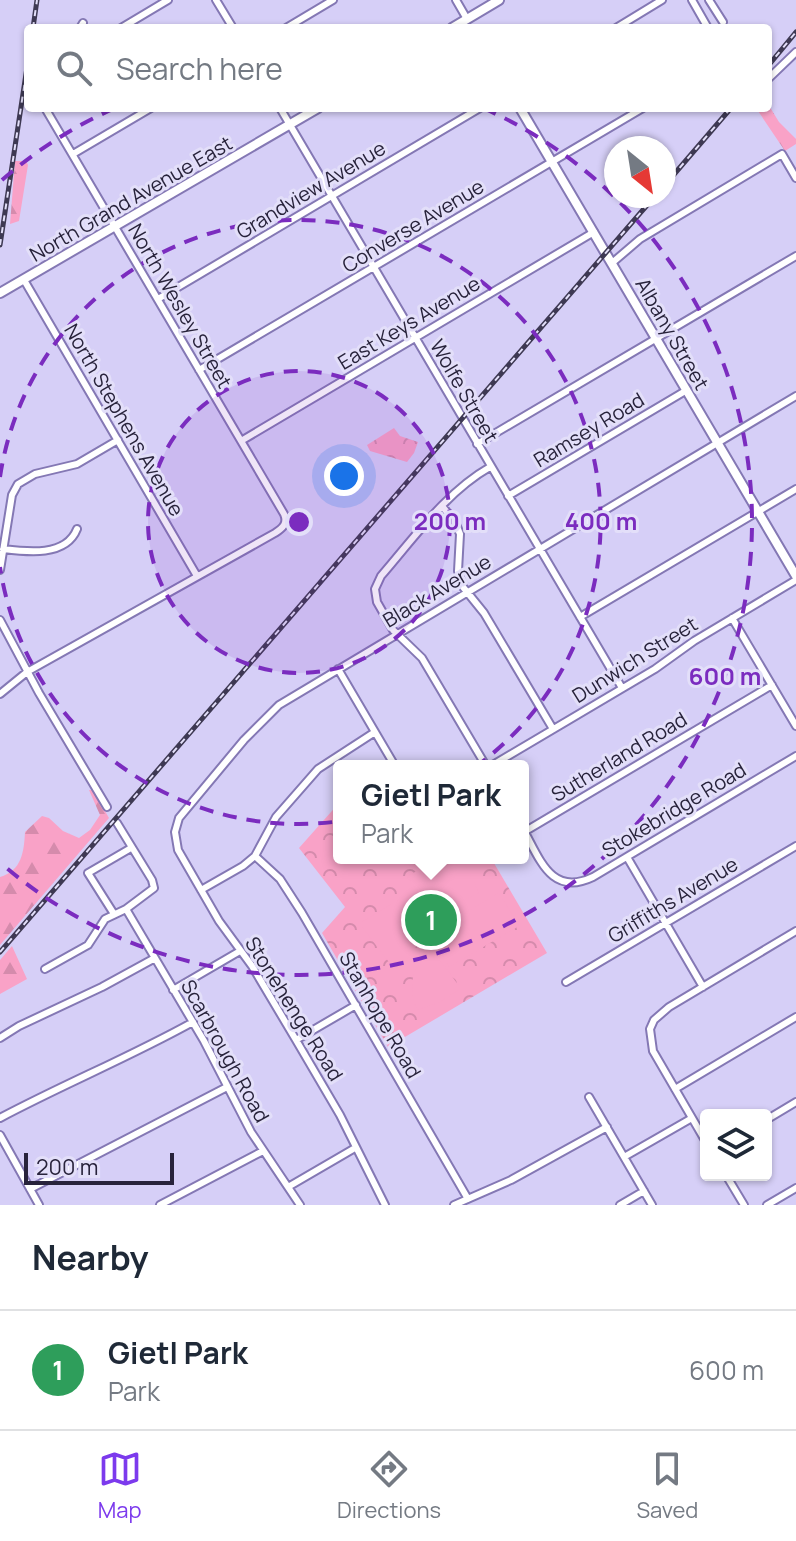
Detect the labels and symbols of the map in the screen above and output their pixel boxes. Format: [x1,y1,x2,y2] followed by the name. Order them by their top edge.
[24,129,237,268] street label: North Grand Avenue East
[231,134,390,245] street label: Grandview Avenue
[604,136,676,208] north arrow
[337,173,489,279] street label: Converse Avenue
[122,219,239,393] street label: North Wesley Street
[333,270,485,376] street label: East Keys Avenue
[629,273,715,395] street label: Albany Street
[58,319,191,521] street label: North Stephens Avenue
[424,334,505,447] street label: Wolfe Street
[528,386,649,473] street label: Ramsey Road
[324,456,364,496] your location
[414,504,486,537] text: 200 m
[565,504,637,537] text: 400 m
[285,508,313,536] centre of rings
[378,548,496,633] street label: Black Avenue
[567,610,702,709] street label: Dunwich Street
[689,659,761,692] text: 600 m
[546,705,692,808] street label: Sutherland Road
[597,756,751,863] street label: Stokebridge Road
[603,850,743,949] street label: Griffiths Avenue
[405,890,457,950] pin: 1
[239,931,350,1086] street label: Stonehenge Road
[333,947,428,1083] street label: Stanhope Road
[175,975,276,1127] street label: Scarbrough Road
[24,1149,174,1185] scale bar

